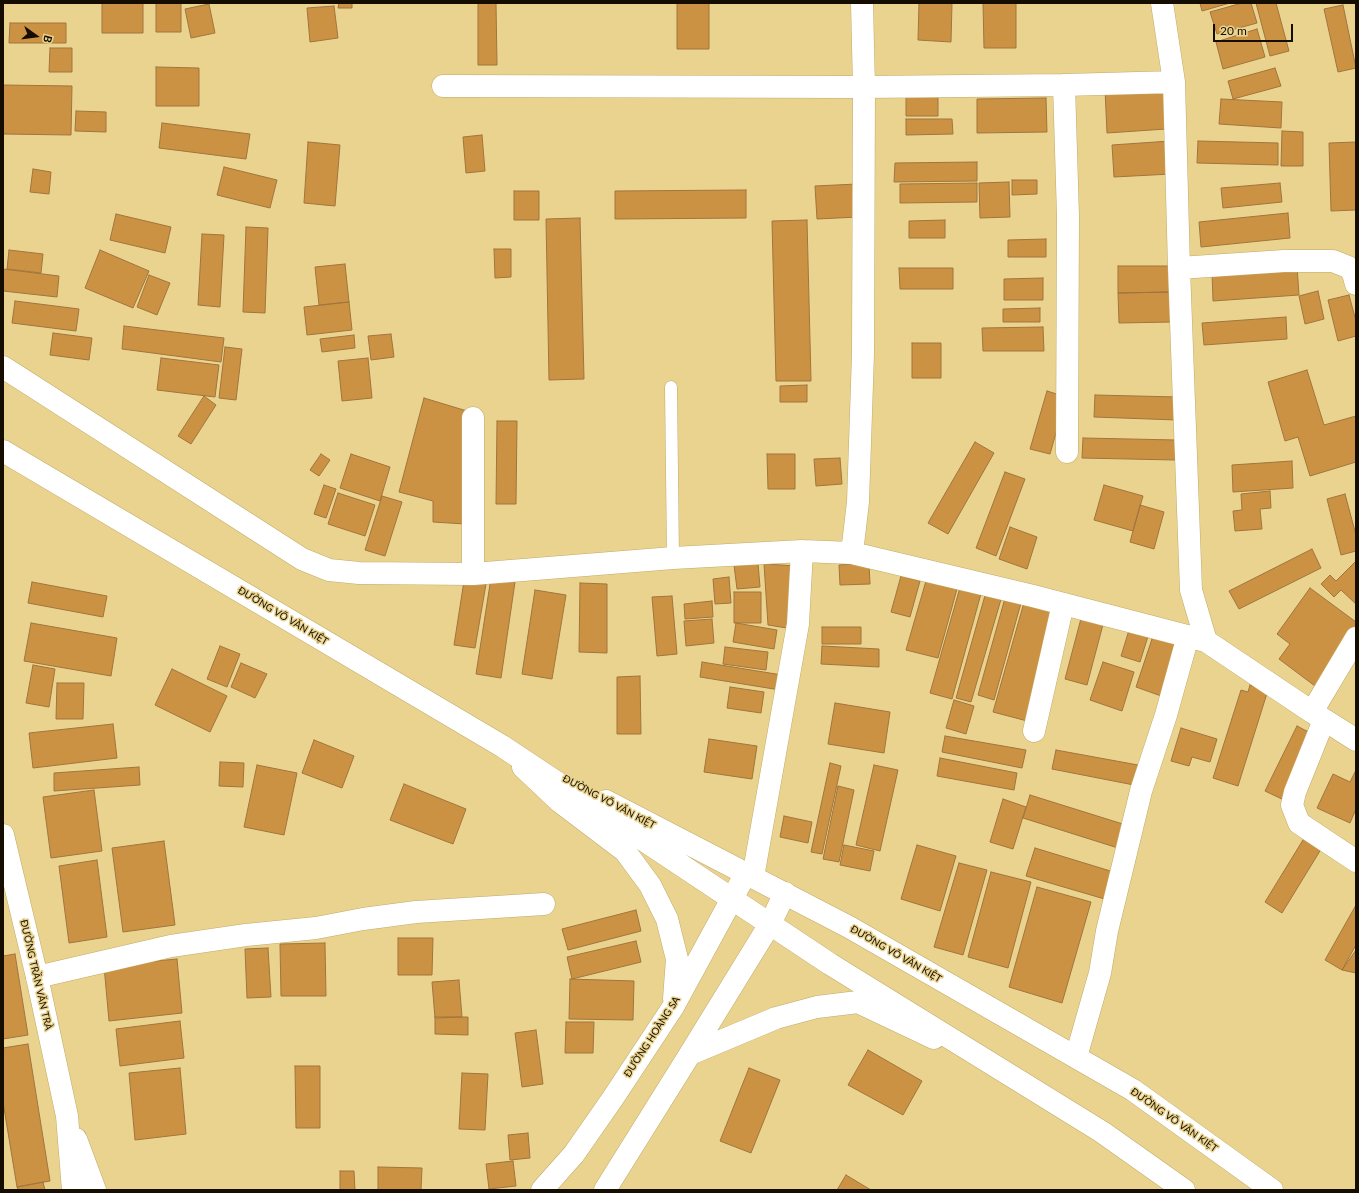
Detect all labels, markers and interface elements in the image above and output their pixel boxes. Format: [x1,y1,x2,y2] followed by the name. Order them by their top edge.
[16,16,56,56] north arrow
[1215,16,1295,42] scale bar
[1220,23,1247,38] text: 20 m
[41,34,55,44] text: B
[236,584,330,648] street label: ĐƯỜNG VÕ VĂN KIỆT
[561,772,657,832] street label: ĐƯỜNG VÕ VĂN KIỆT
[17,918,55,1032] street label: ĐƯỜNG TRẦN VĂN TRÀ
[848,923,944,985] street label: ĐƯỜNG VÕ VĂN KIỆT
[621,994,683,1080] street label: ĐƯỜNG HOÀNG SA
[1128,1085,1220,1155] street label: ĐƯỜNG VÕ VĂN KIỆT

